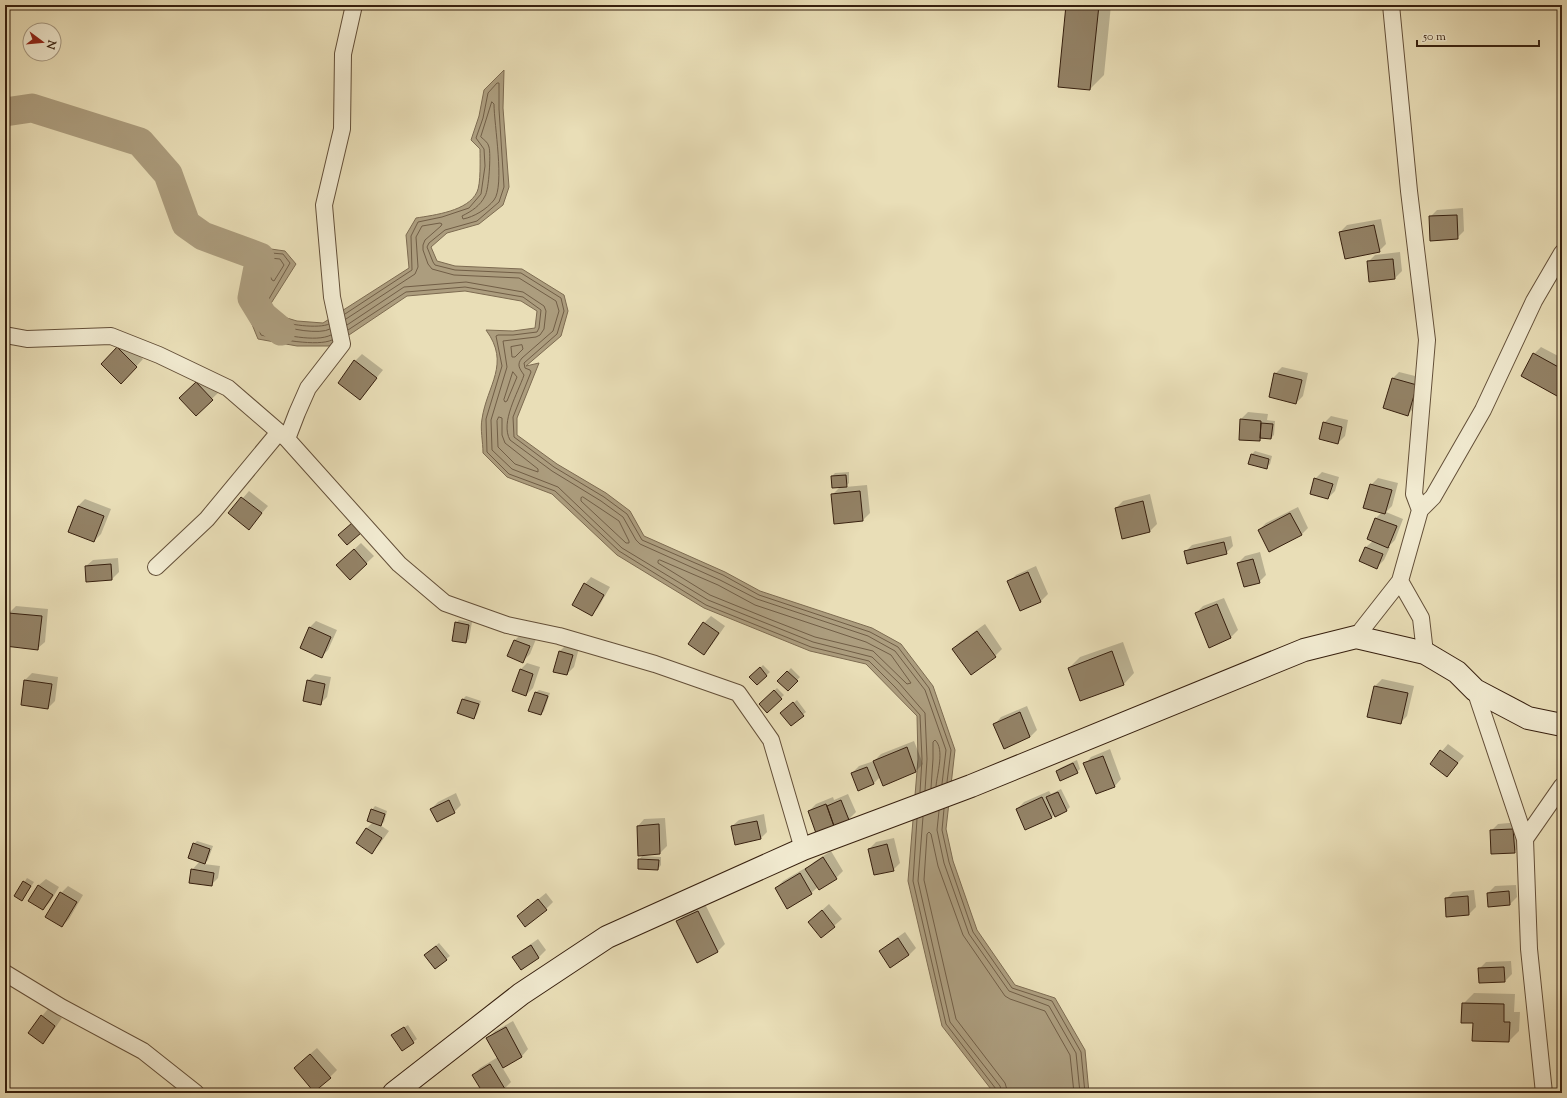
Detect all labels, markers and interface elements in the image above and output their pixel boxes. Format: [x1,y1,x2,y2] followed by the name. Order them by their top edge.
[22,22,62,62] north arrow
[1417,22,1539,48] scale bar
[1422,28,1446,46] text: 50 m
[42,37,60,51] text: N

